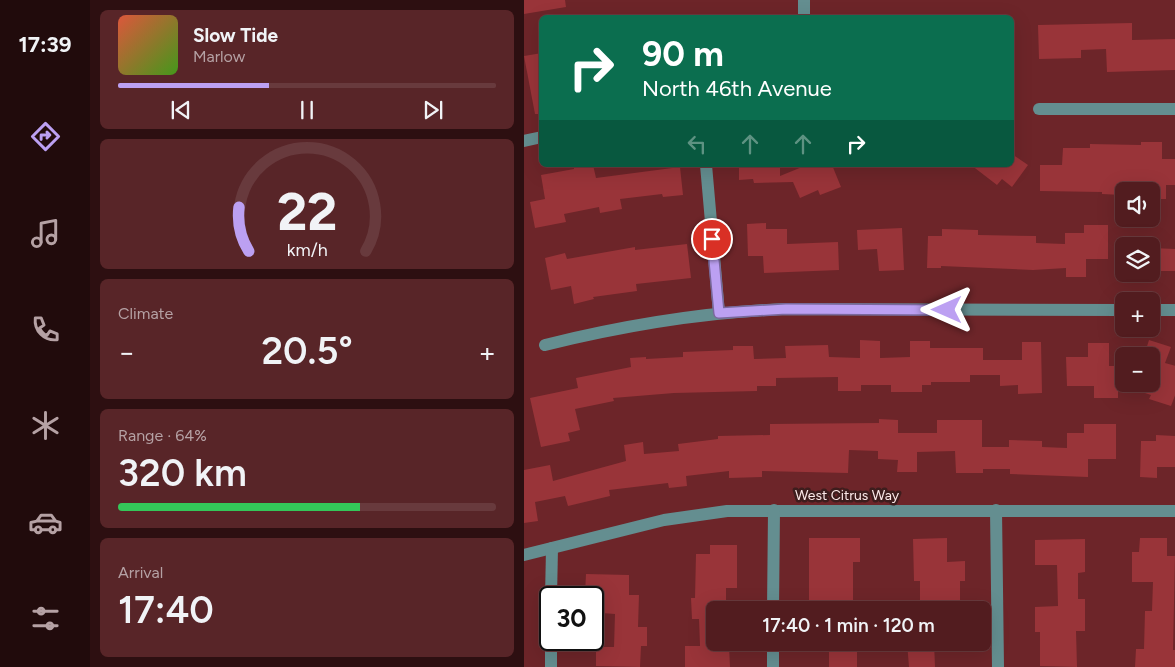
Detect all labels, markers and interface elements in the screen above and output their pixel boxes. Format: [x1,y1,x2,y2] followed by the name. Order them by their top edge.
[193,24,278,47] text: Slow Tide
[18,31,72,58] text: 17:39
[642,33,724,75] text: 90 m
[559,35,624,100] icon: right
[193,47,245,66] text: Marlow
[642,75,832,102] text: North 46th Avenue
[167,96,195,124] icon: previous
[293,96,321,124] icon: pause
[419,96,447,124] icon: next
[28,119,63,154] icon: directions
[683,130,711,158] icon: left
[736,130,764,158] icon: ahead
[789,130,817,158] icon: ahead
[842,130,870,158] icon: right
[277,181,337,243] text: 22
[1115,182,1160,392] map controls
[1115,182,1160,227] button: sound
[28,216,63,251] icon: music
[691,218,733,260] pin
[698,225,726,253] icon: arrive
[1115,237,1160,282] button: layers
[287,239,327,260] text: km/h
[920,283,972,335] position arrow
[1115,292,1160,337] button: +
[118,304,173,323] text: Climate
[28,312,63,347] icon: phone
[261,328,353,374] text: 20.5°
[118,335,135,369] text: −
[479,335,496,369] text: +
[1115,347,1160,392] button: −
[28,408,63,443] icon: climate
[118,426,207,445] text: Range · 64%
[118,450,247,496] text: 320 km
[795,487,900,504] street label: West Citrus Way
[28,505,63,540] icon: car
[118,563,163,582] text: Arrival
[539,586,604,651] speed limit sign: 30
[118,587,214,633] text: 17:40
[28,601,63,636] icon: filters
[762,614,935,637] text: 17:40 · 1 min · 120 m

